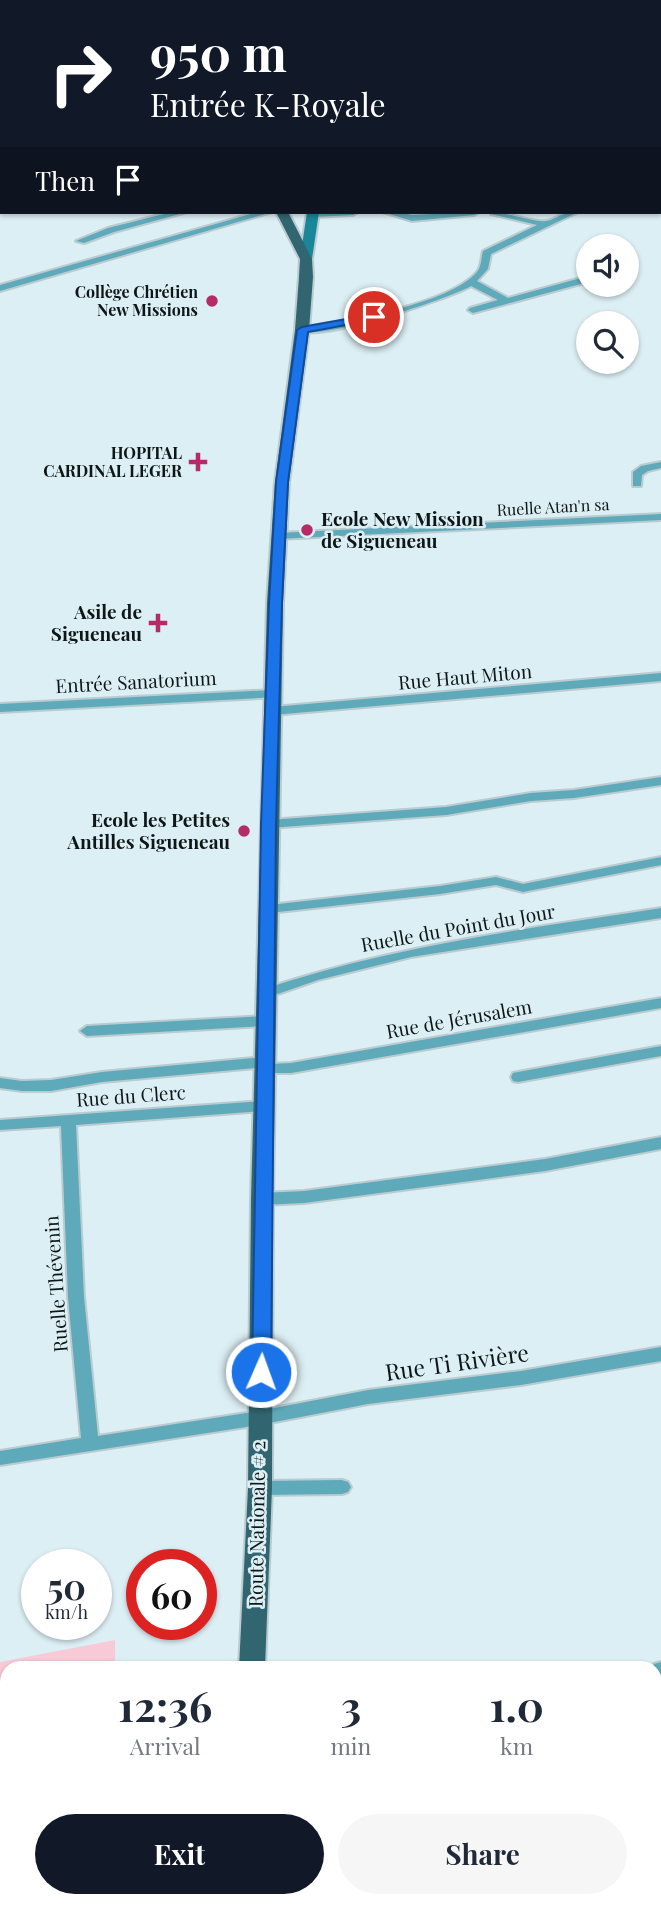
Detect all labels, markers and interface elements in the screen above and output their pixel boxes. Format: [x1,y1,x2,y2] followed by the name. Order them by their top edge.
[150,19,287,84] text: 950 m
[35,28,126,119] icon: right
[150,82,386,125] text: Entrée K-Royale
[109,161,147,199] icon: arrive
[35,163,95,198] text: Then
[576,234,639,374] map controls
[576,234,639,297] button: sound
[75,281,198,320] place label: Collège Chrétien New Missions
[344,287,404,347] pin
[204,293,220,309] marker: Collège Chrétien New Missions
[355,298,393,336] icon: arrive
[576,311,639,374] button: search
[43,442,183,481] place label: HOPITAL CARDINAL LEGER
[188,452,208,472] marker: HOPITAL CARDINAL LEGER
[496,493,610,520] street label: Ruelle Atan'n sa
[321,505,484,553] place label: Ecole New Mission de Sigueneau
[299,522,315,538] marker: Ecole New Mission de Sigueneau
[51,598,142,646] place label: Asile de Sigueneau
[148,613,168,633] marker: Asile de Sigueneau
[397,657,534,695] street label: Rue Haut Miton
[55,664,217,698] street label: Entrée Sanatorium
[66,806,230,854] place label: Ecole les Petites Antilles Sigueneau
[236,823,252,839] marker: Ecole les Petites Antilles Sigueneau
[359,897,557,957] street label: Ruelle du Point du Jour
[384,992,534,1044] street label: Rue de Jérusalem
[75,1078,187,1112] street label: Rue du Clerc
[37,1214,73,1353] street label: Ruelle Thévenin
[224,1335,298,1409] position arrow
[383,1336,531,1387] street label: Rue Ti Rivière
[242,1441,270,1607] street label: Route Nationale # 2
[126,1549,217,1640] speed limit sign: 60
[47,1562,86,1609] text: 50
[45,1600,88,1624] text: km/h
[118,1677,212,1733] text: 12:36
[341,1677,361,1733] text: 3
[489,1677,544,1733] text: 1.0
[130,1730,201,1761] text: Arrival
[330,1730,371,1761] text: min
[500,1730,533,1761] text: km
[35,1814,324,1894] button: Exit
[338,1814,627,1894] button: Share

